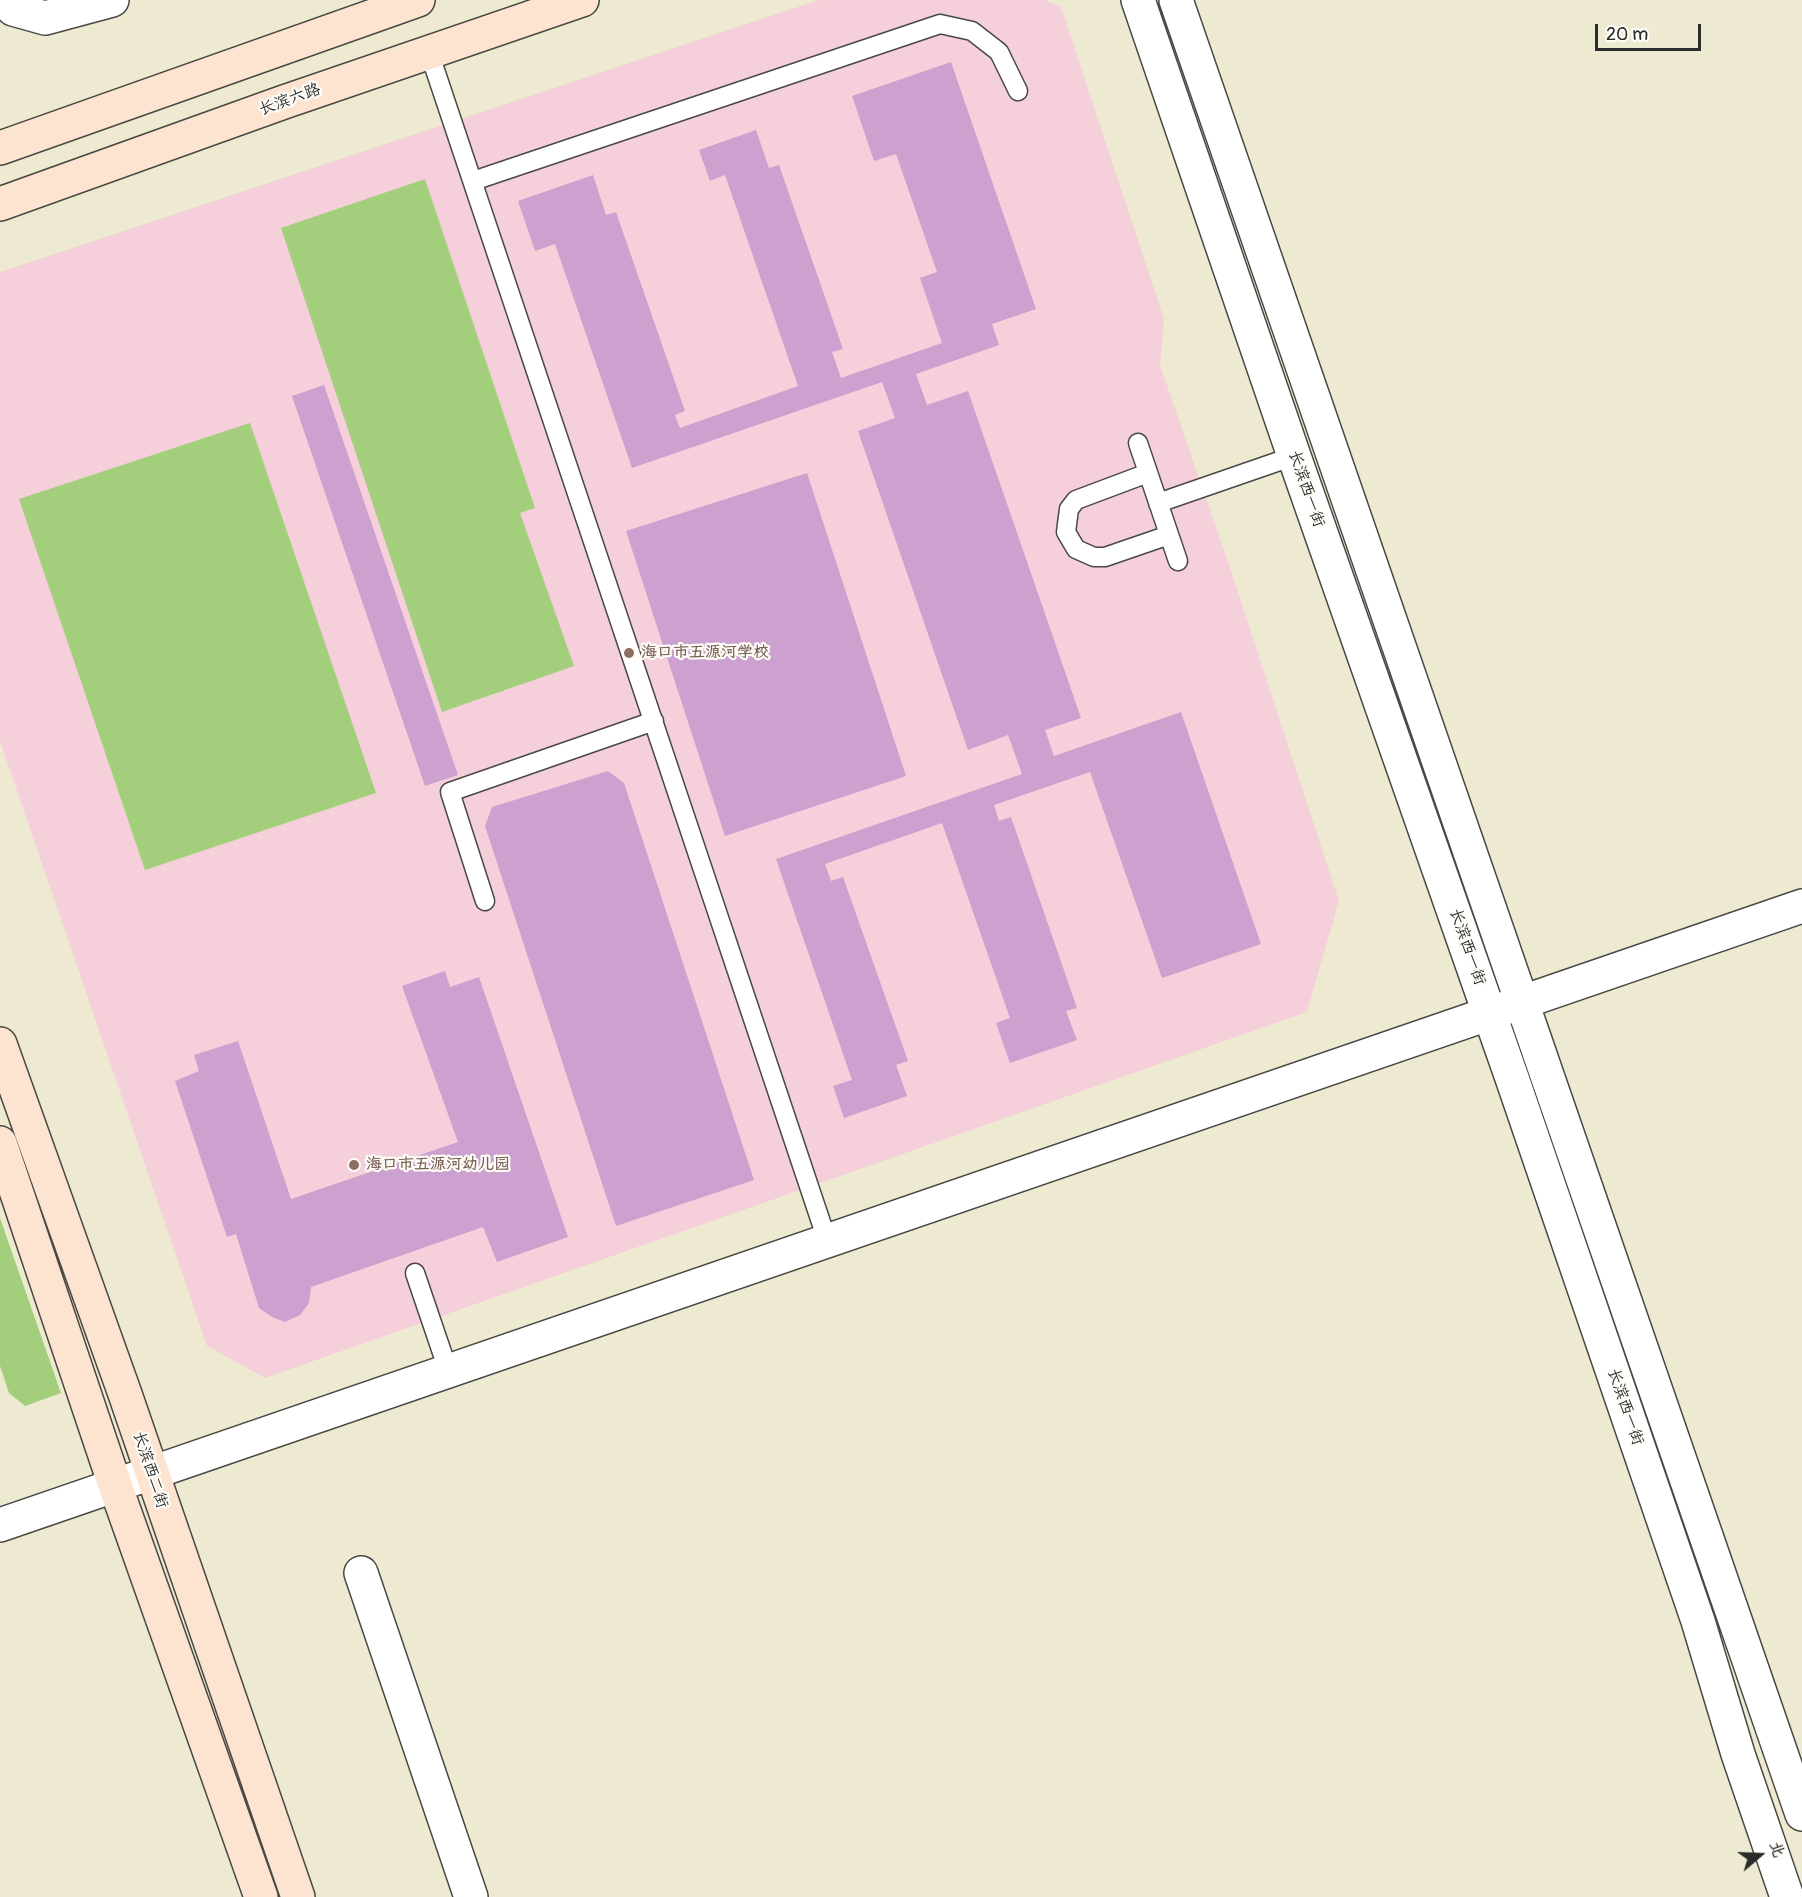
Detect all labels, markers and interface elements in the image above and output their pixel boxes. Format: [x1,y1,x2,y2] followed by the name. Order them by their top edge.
[1598,12,1704,50] scale bar
[1606,23,1648,46] text: 20 m
[257,80,323,120] street label: 长滨六路
[1284,448,1328,530] street label: 长滨西一街
[641,643,769,663] place label: 海口市五源河学校
[622,646,636,660] marker: 海口市五源河学校
[1445,906,1489,988] street label: 长滨西一街
[366,1155,510,1175] place label: 海口市五源河幼儿园
[347,1158,361,1172] marker: 海口市五源河幼儿园
[1603,1366,1647,1448] street label: 长滨西一街
[129,1429,171,1511] street label: 长滨西二街
[1730,1825,1790,1885] north arrow
[1765,1838,1789,1860] text: 北

